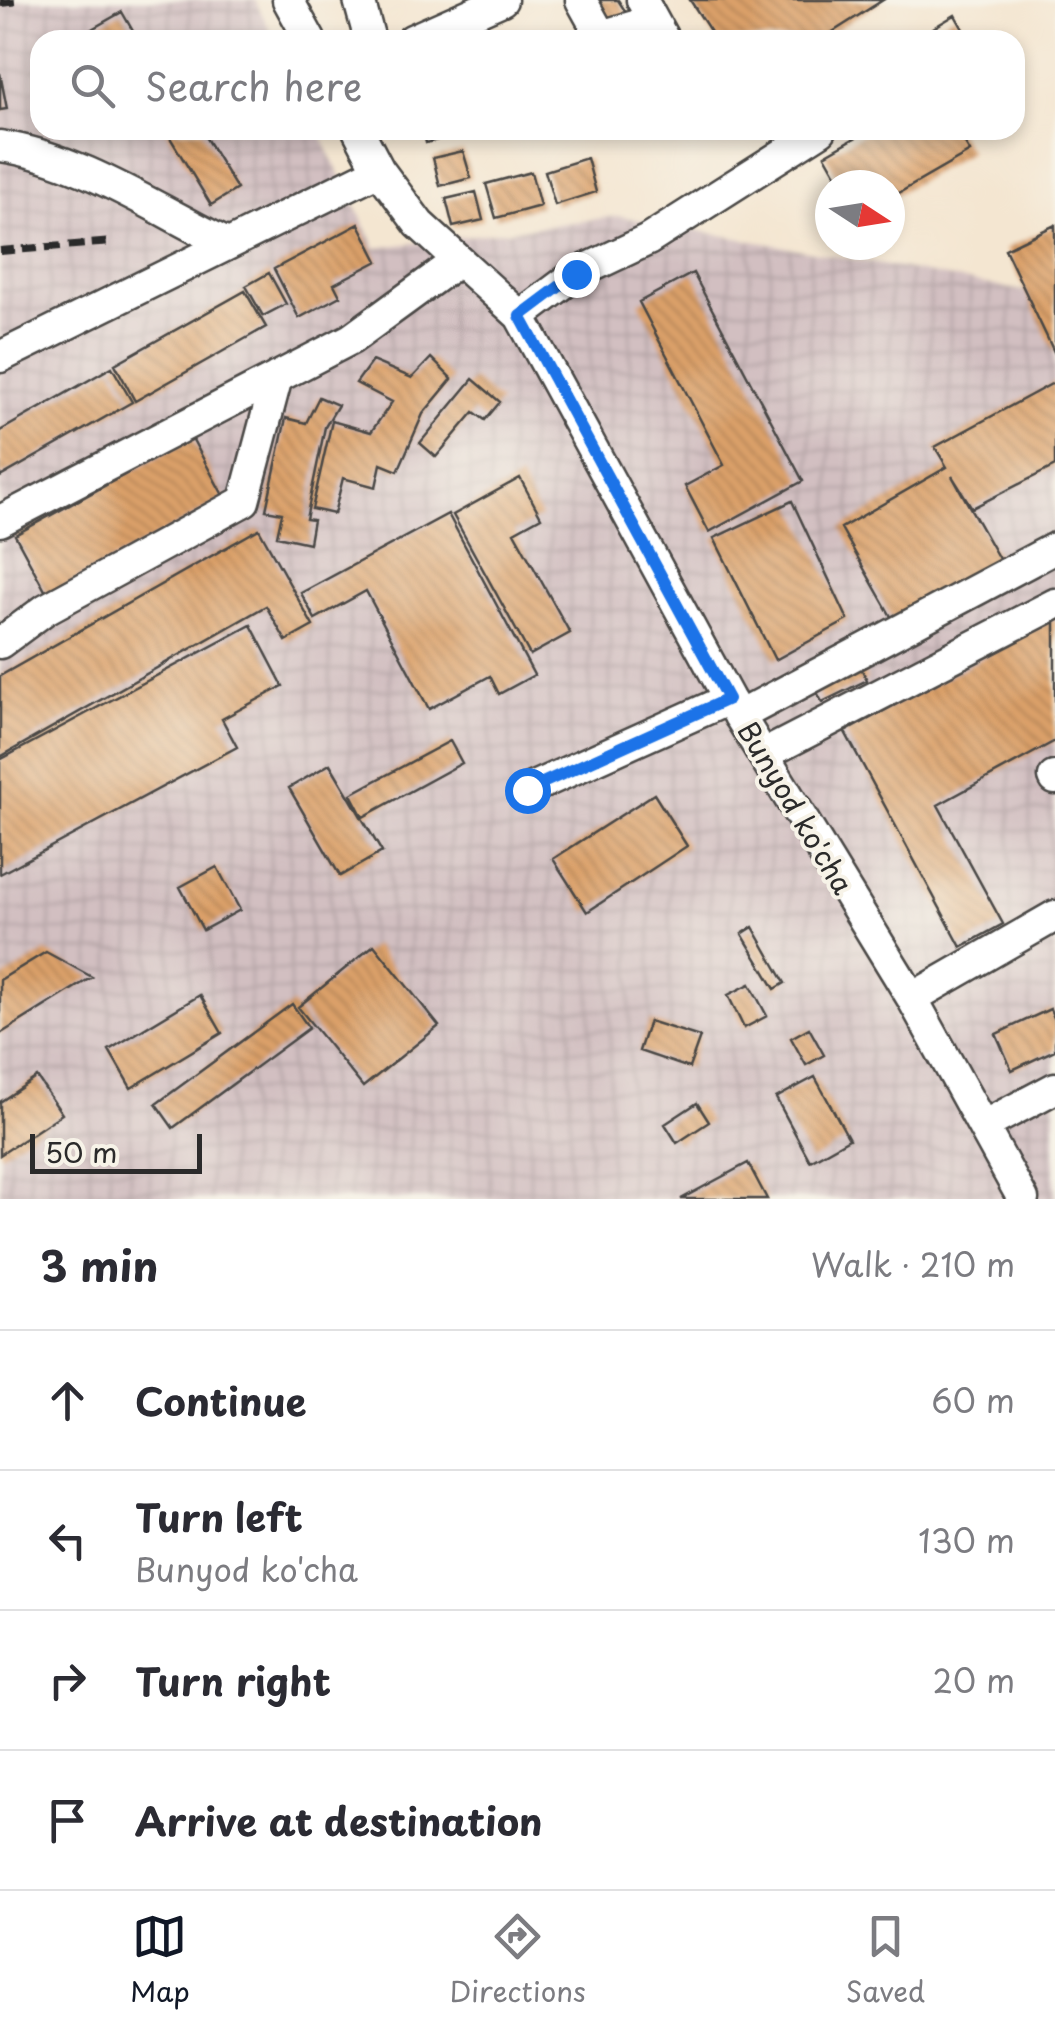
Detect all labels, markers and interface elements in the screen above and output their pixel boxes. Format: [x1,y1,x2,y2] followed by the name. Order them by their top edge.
[30,30,1025,140] search box
[145,57,362,114] text: Search here
[65,58,120,113] icon: search
[815,170,905,260] north arrow
[554,252,600,298] route end
[728,713,865,902] street label: Bunyod ko'cha
[505,768,551,814] route start
[30,1129,202,1174] scale bar
[45,1130,118,1173] text: 50 m
[40,1233,158,1296] text: 3 min
[811,1240,1015,1288] text: Walk · 210 m
[135,1372,306,1429] text: Continue
[40,1373,95,1428] icon: ahead
[931,1376,1015,1424] text: 60 m
[135,1488,303,1545] text: Turn left
[40,1513,95,1568] icon: left
[918,1516,1015,1564] text: 130 m
[135,1545,358,1593] text: Bunyod ko'cha
[135,1652,331,1709] text: Turn right
[40,1653,95,1708] icon: right
[933,1656,1015,1704] text: 20 m
[135,1792,543,1849] text: Arrive at destination
[40,1793,95,1848] icon: arrive
[130,1909,190,2012] tab: Map
[450,1909,586,2012] tab: Directions
[846,1909,925,2012] tab: Saved

